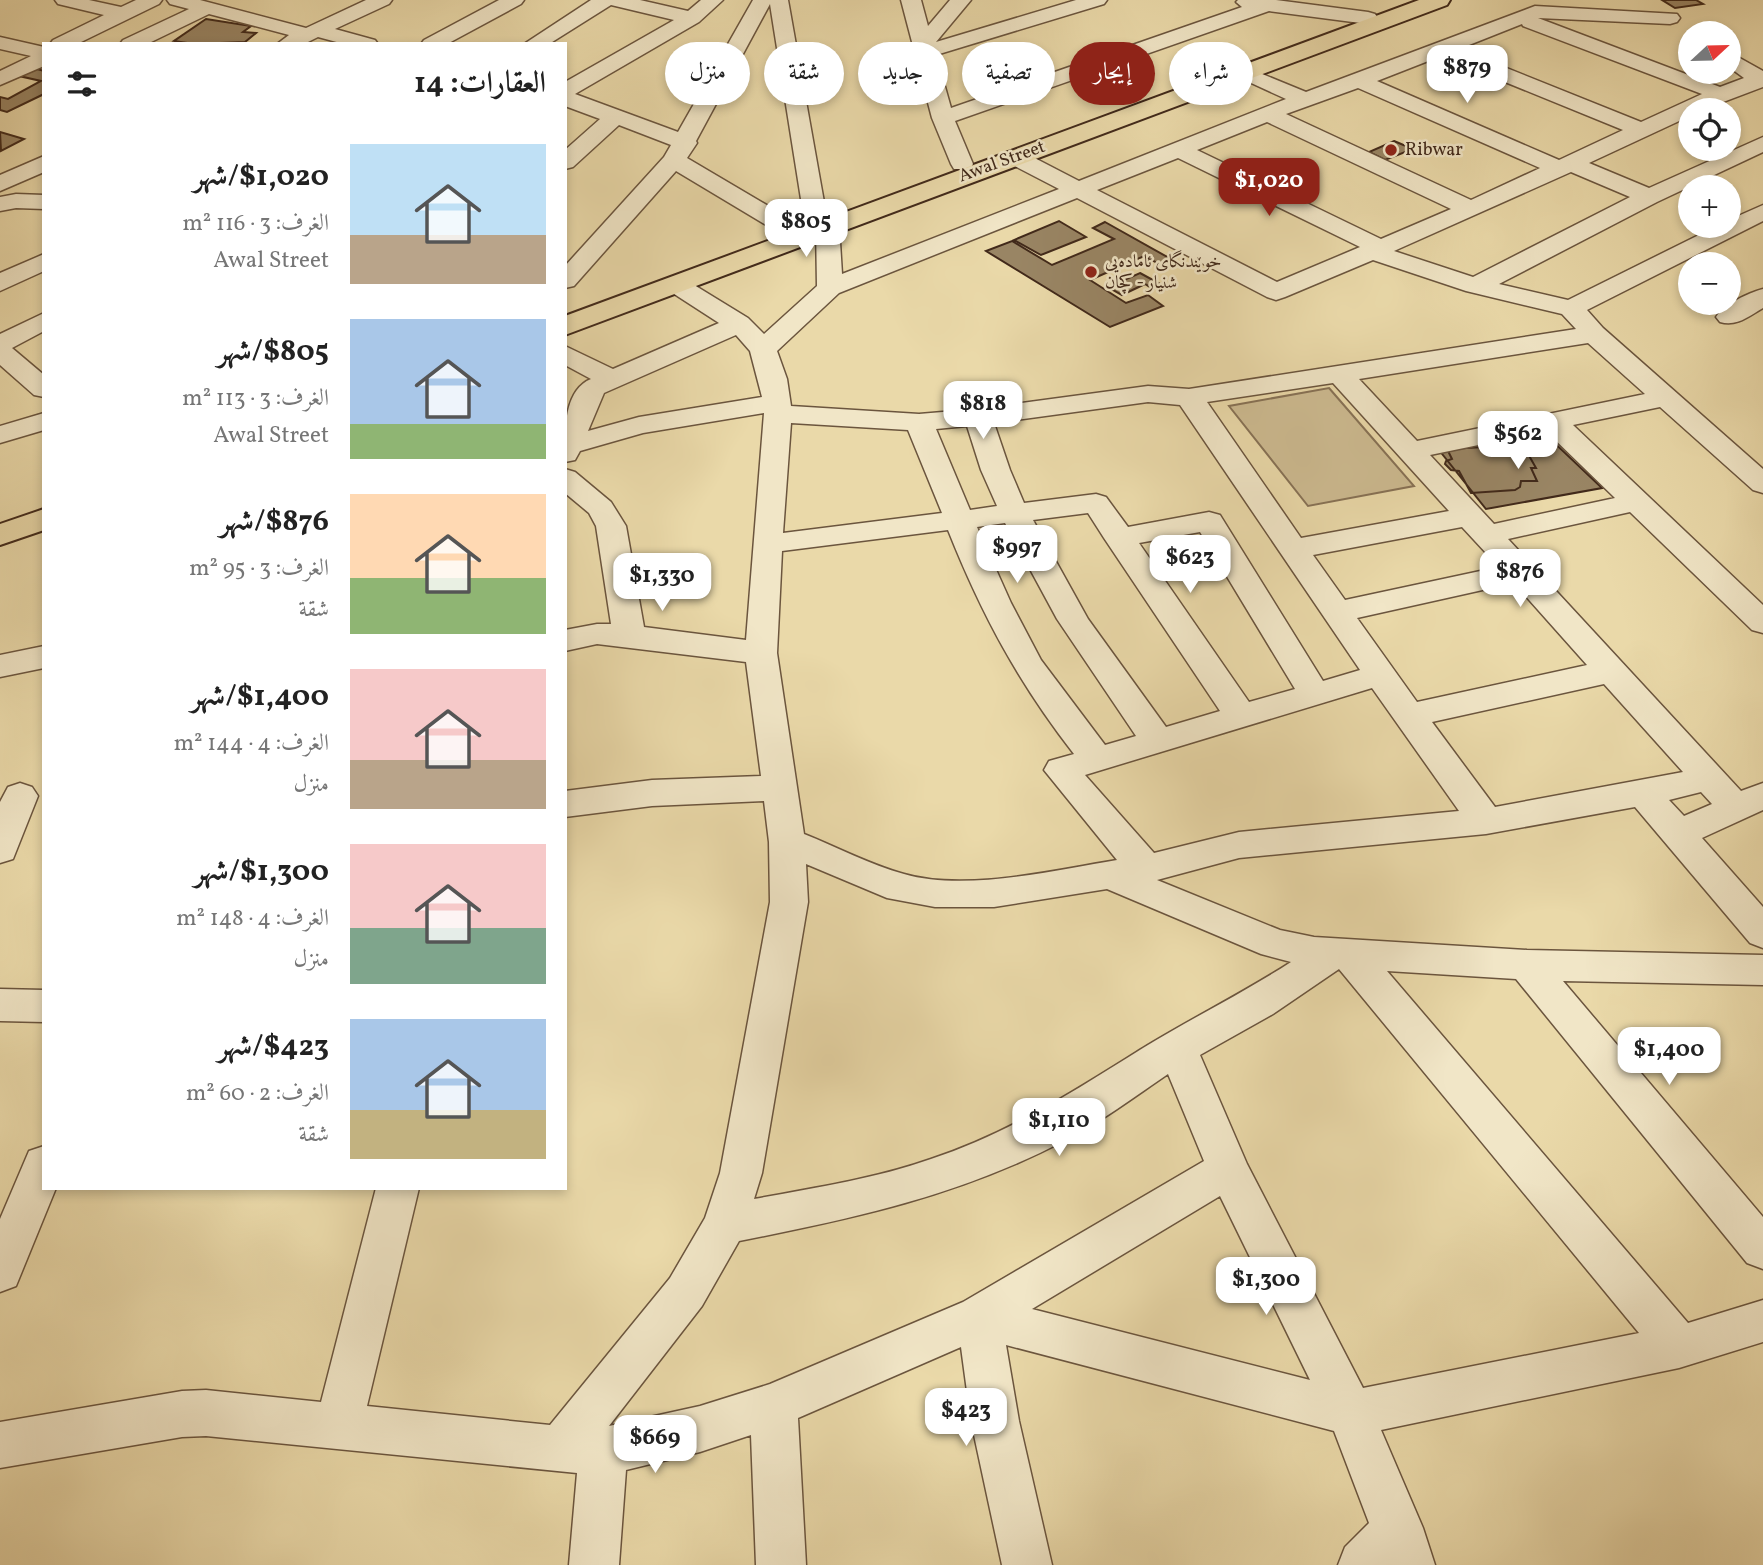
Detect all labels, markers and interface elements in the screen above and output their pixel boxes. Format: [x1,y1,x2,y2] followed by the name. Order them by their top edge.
[1678,21,1741,84] north arrow
[1678,21,1741,315] map controls
[665,42,750,105] chip: منزل
[764,42,844,105] chip: شقة
[858,42,948,105] chip: جديد
[962,42,1055,105] chip: تصفية
[1069,42,1155,105] chip: إيجار
[1169,42,1253,105] chip: شراء
[1426,46,1508,105] pin: $879
[1443,52,1491,84] text: $879
[414,63,546,105] text: العقارات: 14
[63,65,101,103] icon: filters
[1678,98,1741,161] button: locate
[955,135,1049,189] street label: Awal Street
[1405,138,1463,163] place label: Ribwar
[1383,142,1399,158] marker: Ribwar
[193,156,329,198] text: $1,020/شهر
[1212,158,1326,218] pin: $1,020
[1235,165,1303,197] text: $1,020
[406,172,490,256] icon: home
[1678,175,1741,238] button: +
[765,200,847,259] pin: $805
[781,206,831,238] text: $805
[183,208,329,240] text: الغرف: 3 · 116 m²
[213,245,329,277] text: Awal Street
[1105,249,1222,296] place label: خوێندنگای ئامادەیی شنیار - کچان
[1678,252,1741,315] button: −
[1083,264,1099,280] marker: خوێندنگای ئامادەیی شنیار - کچان
[217,331,329,373] text: $805/شهر
[406,347,490,431] icon: home
[942,382,1024,441] pin: $818
[182,383,329,415] text: الغرف: 3 · 113 m²
[959,388,1007,420] text: $818
[1477,412,1559,471] pin: $562
[1494,418,1542,450] text: $562
[213,420,329,452] text: Awal Street
[219,501,329,543] text: $876/شهر
[406,522,490,606] icon: home
[976,526,1058,585] pin: $997
[992,532,1042,564] text: $997
[1149,536,1231,595] pin: $623
[1166,542,1214,574] text: $623
[1479,550,1561,609] pin: $876
[189,553,329,585] text: الغرف: 3 · 95 m²
[605,554,719,613] pin: $1,330
[1496,556,1544,588] text: $876
[629,560,695,592] text: $1,330
[299,594,329,626] text: شقة
[191,676,329,718] text: $1,400/شهر
[406,697,490,781] icon: home
[174,728,329,760] text: الغرف: 4 · 144 m²
[294,769,329,801] text: منزل
[194,851,329,893] text: $1,300/شهر
[406,872,490,956] icon: home
[176,903,329,935] text: الغرف: 4 · 148 m²
[294,944,329,976] text: منزل
[218,1026,329,1068] text: $423/شهر
[1612,1028,1726,1087] pin: $1,400
[1634,1034,1704,1066] text: $1,400
[406,1047,490,1131] icon: home
[186,1078,329,1110] text: الغرف: 2 · 60 m²
[1002,1098,1116,1158] pin: $1,110
[1028,1105,1090,1137] text: $1,110
[299,1119,329,1151] text: شقة
[1209,1258,1323,1317] pin: $1,300
[1232,1264,1300,1296] text: $1,300
[925,1388,1007,1448] pin: $423
[941,1395,991,1427] text: $423
[614,1416,696,1475] pin: $669
[630,1422,680,1454] text: $669

